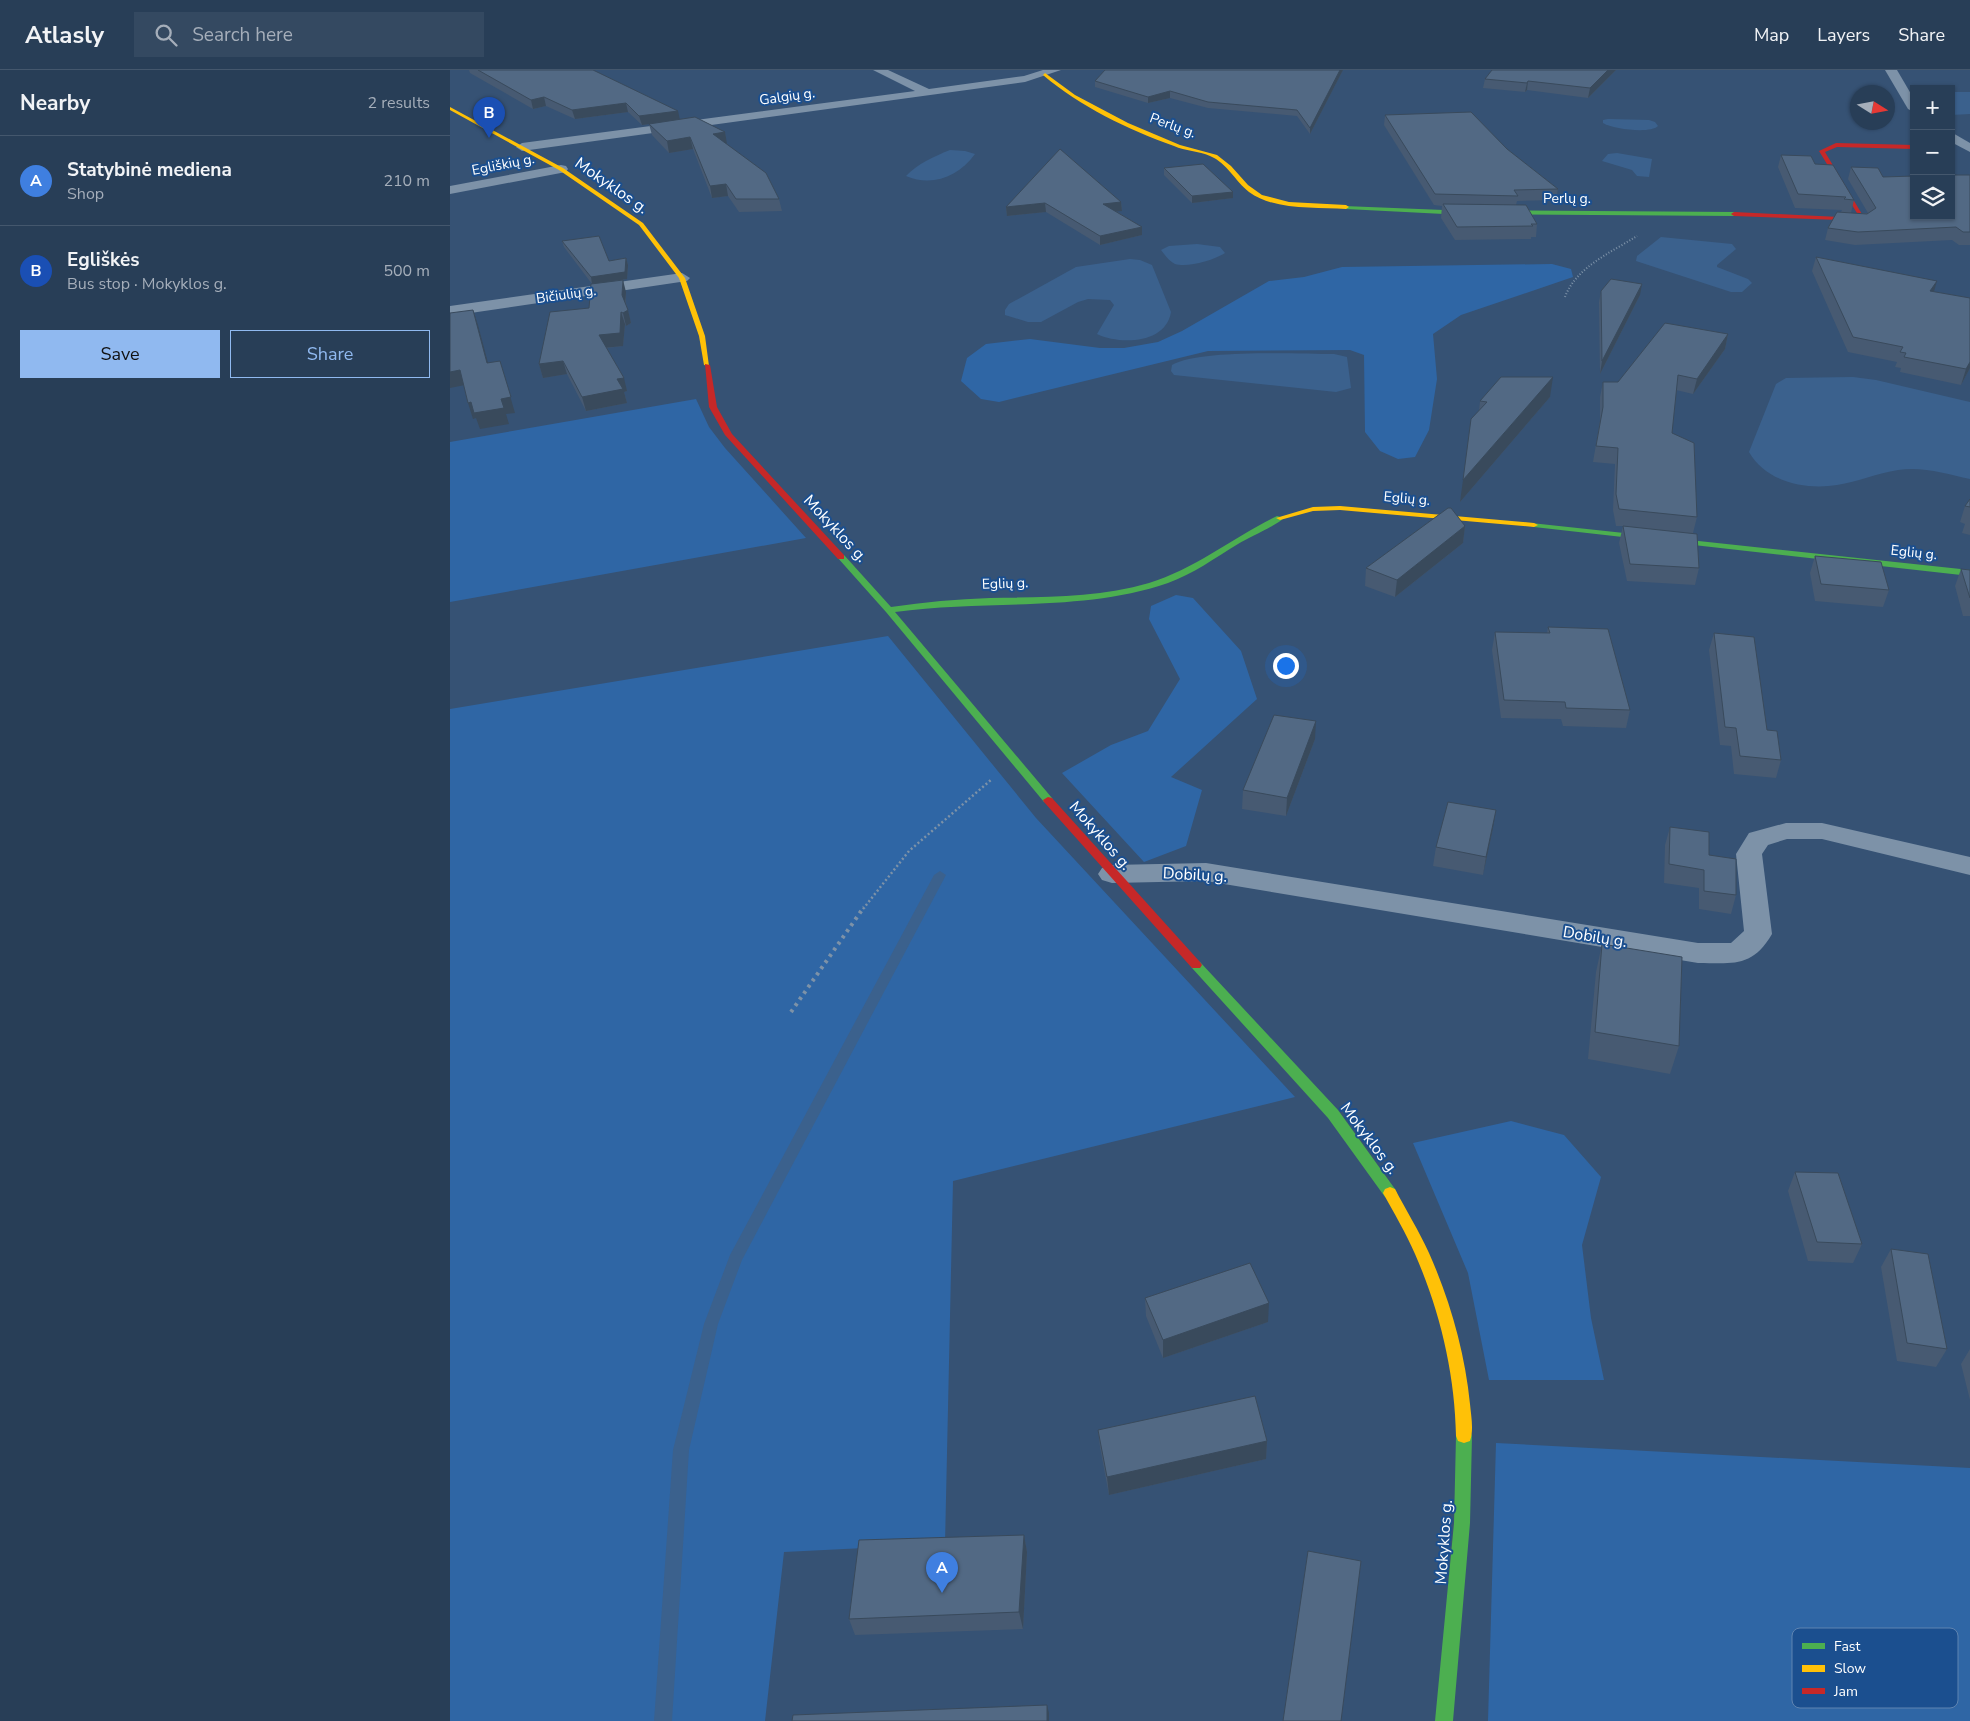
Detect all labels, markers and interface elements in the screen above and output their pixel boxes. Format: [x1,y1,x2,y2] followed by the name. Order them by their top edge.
[134,12,484,57] search box
[25,19,104,51] text: Atlasly
[152,21,180,49] icon: search
[192,22,293,48] text: Search here
[1754,23,1789,47] text: Map
[1817,23,1870,47] text: Layers
[1898,23,1945,47] text: Share
[758,83,816,110] street label: Galgių g.
[1850,85,1895,130] north arrow
[1910,85,1955,220] map controls
[1910,85,1955,130] button: +
[20,89,90,117] text: Nearby
[368,92,430,114] text: 2 results
[473,97,505,138] pin: B
[1147,108,1199,143] street label: Perlų g.
[1910,130,1955,175] button: −
[470,149,536,180] street label: Egliškių g.
[570,152,653,219] street label: Mokyklos g.
[67,157,232,183] text: Statybinė mediena
[30,170,42,192] text: A
[383,170,430,192] text: 210 m
[1910,175,1955,220] button: layers
[67,183,104,205] text: Shop
[1543,189,1591,208] street label: Perlų g.
[67,247,140,273] text: Egliškės
[30,260,42,282] text: B
[383,260,430,282] text: 500 m
[67,273,227,295] text: Bus stop · Mokyklos g.
[535,281,597,308] street label: Bičiulių g.
[20,330,220,378] button: Save
[230,330,430,378] button: Share
[1383,487,1431,510] street label: Eglių g.
[798,490,872,567] street label: Mokyklos g.
[1890,541,1938,564] street label: Eglių g.
[981,573,1029,594] street label: Eglių g.
[1273,653,1299,679] your location
[1064,796,1136,875] street label: Mokyklos g.
[1162,862,1228,888] street label: Dobilų g.
[1561,921,1628,953] street label: Dobilų g.
[1335,1098,1404,1179] street label: Mokyklos g.
[1430,1499,1458,1585] street label: Mokyklos g.
[926,1552,958,1593] pin: A
[1792,1628,1958,1708] legend
[1834,1637,1860,1656] text: Fast
[1834,1659,1866,1678] text: Slow
[1833,1682,1858,1701] text: Jam

